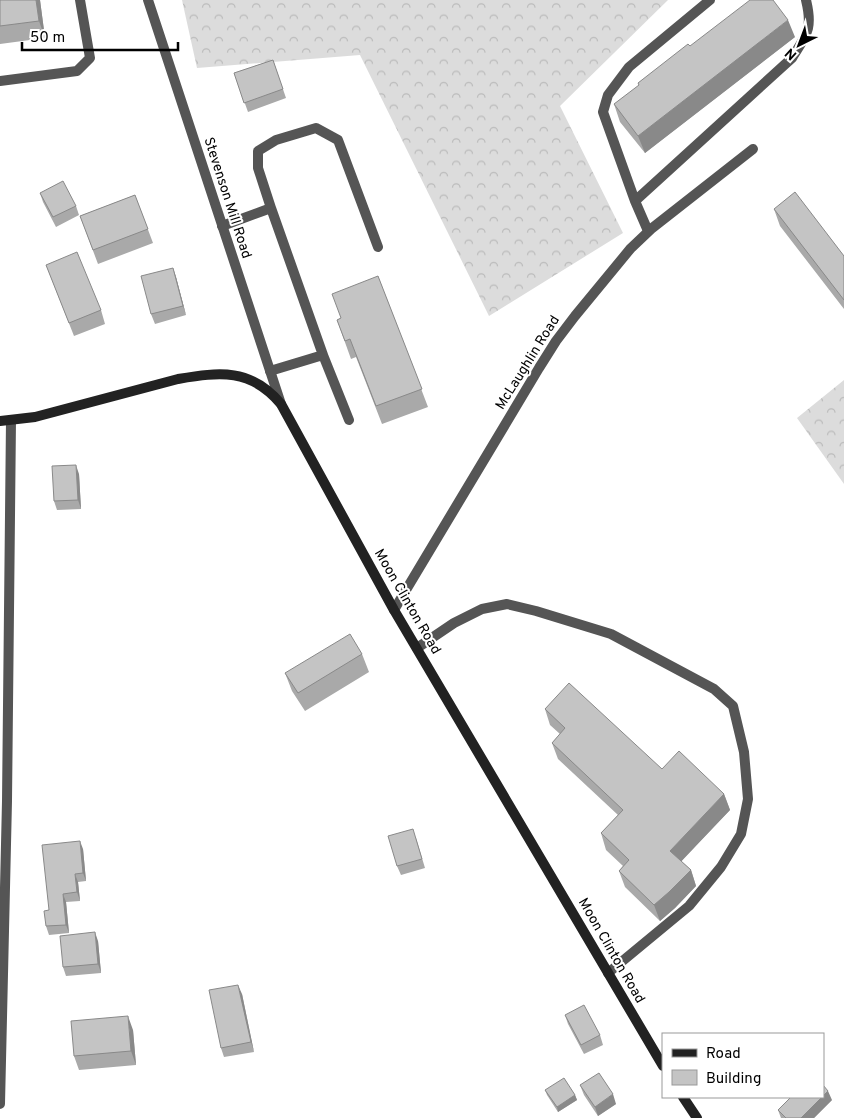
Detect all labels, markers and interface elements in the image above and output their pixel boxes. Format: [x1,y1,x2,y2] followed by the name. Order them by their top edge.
[22,20,179,52] scale bar
[774,20,824,70] north arrow
[30,29,65,48] text: 50 m
[782,44,801,63] text: N
[199,135,255,261] street label: Stevenson Mill Road
[492,313,564,413] street label: McLaughlin Road
[370,546,444,658] street label: Moon Clinton Road
[574,895,648,1007] street label: Moon Clinton Road
[662,1033,824,1098] legend
[706,1045,741,1064] text: Road
[706,1070,761,1089] text: Building

